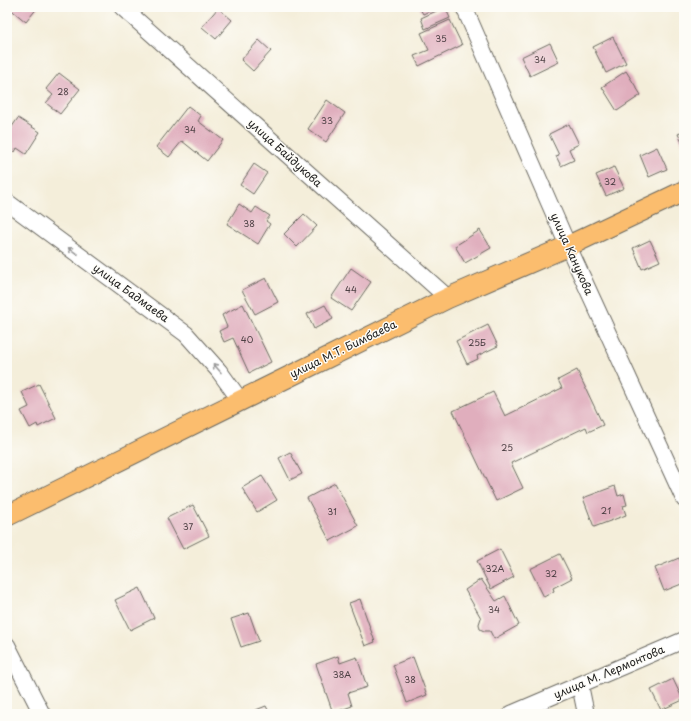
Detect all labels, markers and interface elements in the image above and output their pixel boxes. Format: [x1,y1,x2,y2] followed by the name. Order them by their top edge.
[435,31,447,45] house number: 35
[534,52,546,66] house number: 34
[57,84,69,98] house number: 28
[321,113,333,127] house number: 33
[244,114,326,191] street label: улица Байдукова
[184,122,196,136] house number: 34
[604,174,616,188] house number: 32
[547,210,598,298] street label: улица Канукова
[243,216,255,230] house number: 38
[68,247,79,255] one-way arrow
[90,259,173,326] street label: улица Бадмаева
[345,282,357,296] house number: 44
[286,315,399,382] street label: улица М.Т. Бимбаева
[241,332,254,346] house number: 40
[468,335,486,349] house number: 25Б
[212,363,221,374] one-way arrow
[501,440,513,454] house number: 25
[601,503,611,517] house number: 21
[327,504,337,518] house number: 31
[183,519,193,533] house number: 37
[486,561,505,575] house number: 32А
[545,566,557,580] house number: 32
[488,602,500,616] house number: 34
[551,640,667,703] street label: улица М. Лермонтова
[333,667,351,681] house number: 38А
[404,672,416,686] house number: 38

